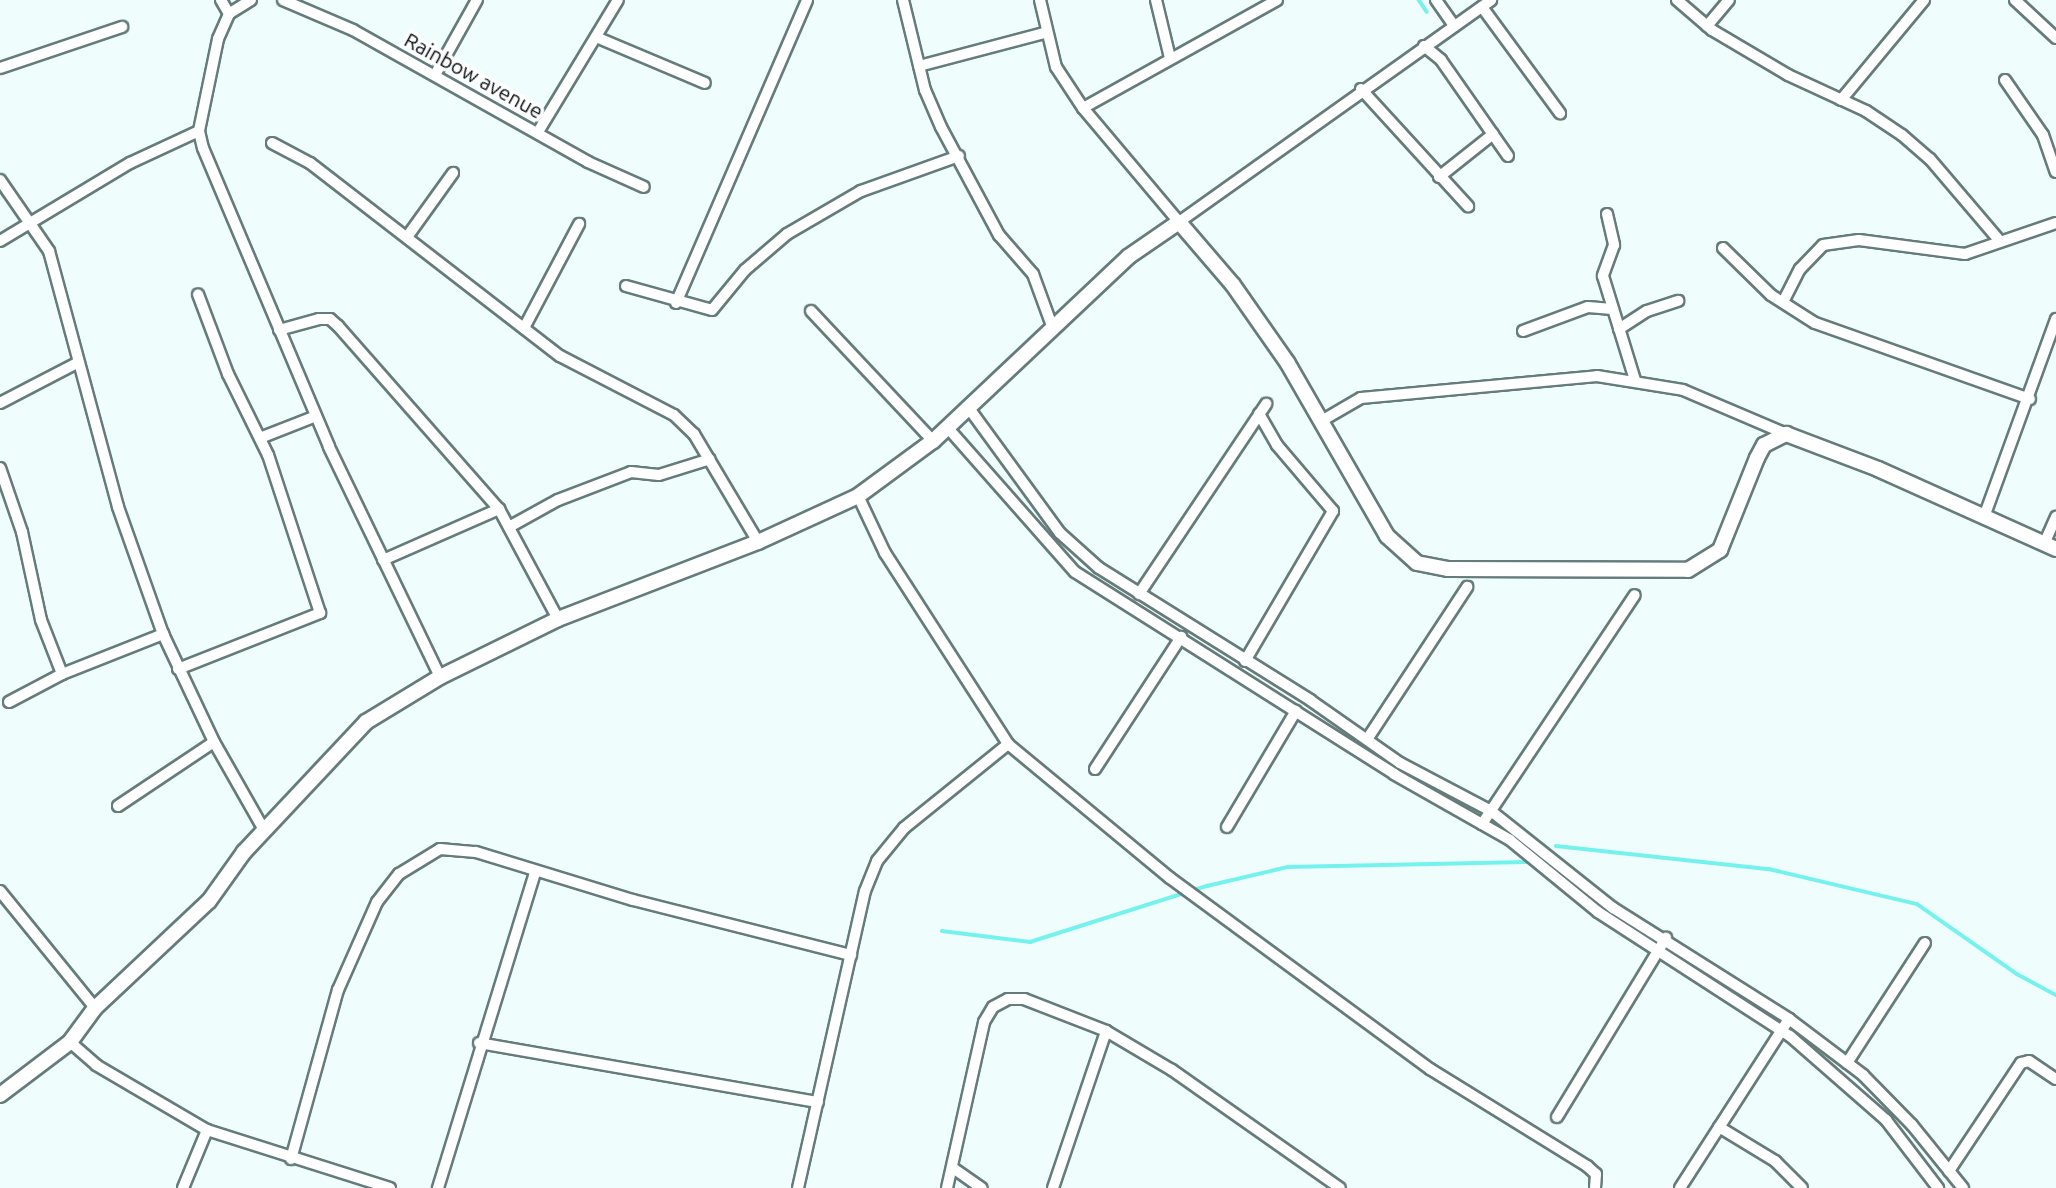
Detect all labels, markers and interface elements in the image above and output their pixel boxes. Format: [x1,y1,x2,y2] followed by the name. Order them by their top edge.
[400,26,548,124] street label: Rainbow avenue

